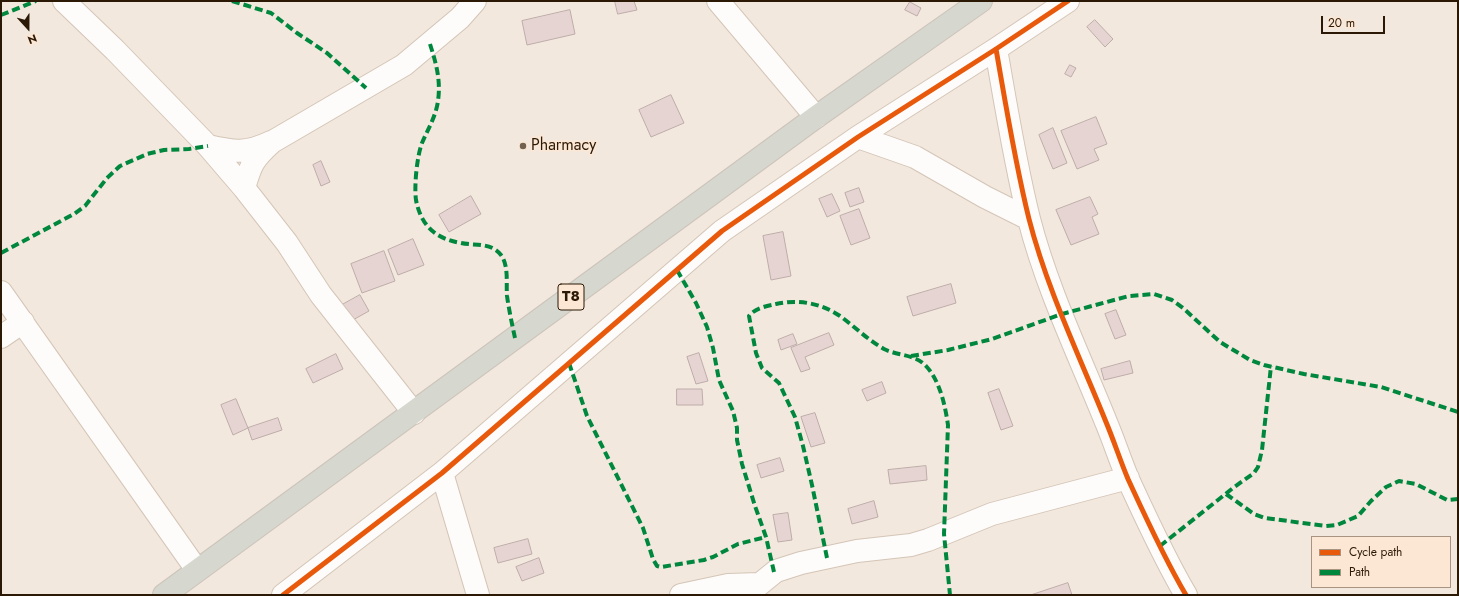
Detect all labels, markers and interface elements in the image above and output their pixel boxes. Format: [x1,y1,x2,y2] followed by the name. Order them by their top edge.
[8,8,48,48] north arrow
[1323,8,1387,34] scale bar
[1328,14,1355,32] text: 20 m
[25,30,39,48] text: N
[531,136,596,156] place label: Pharmacy
[518,141,528,151] marker: Pharmacy
[558,284,584,310] road number: T8
[1311,536,1451,588] legend
[1349,543,1402,561] text: Cycle path
[1349,563,1370,581] text: Path

